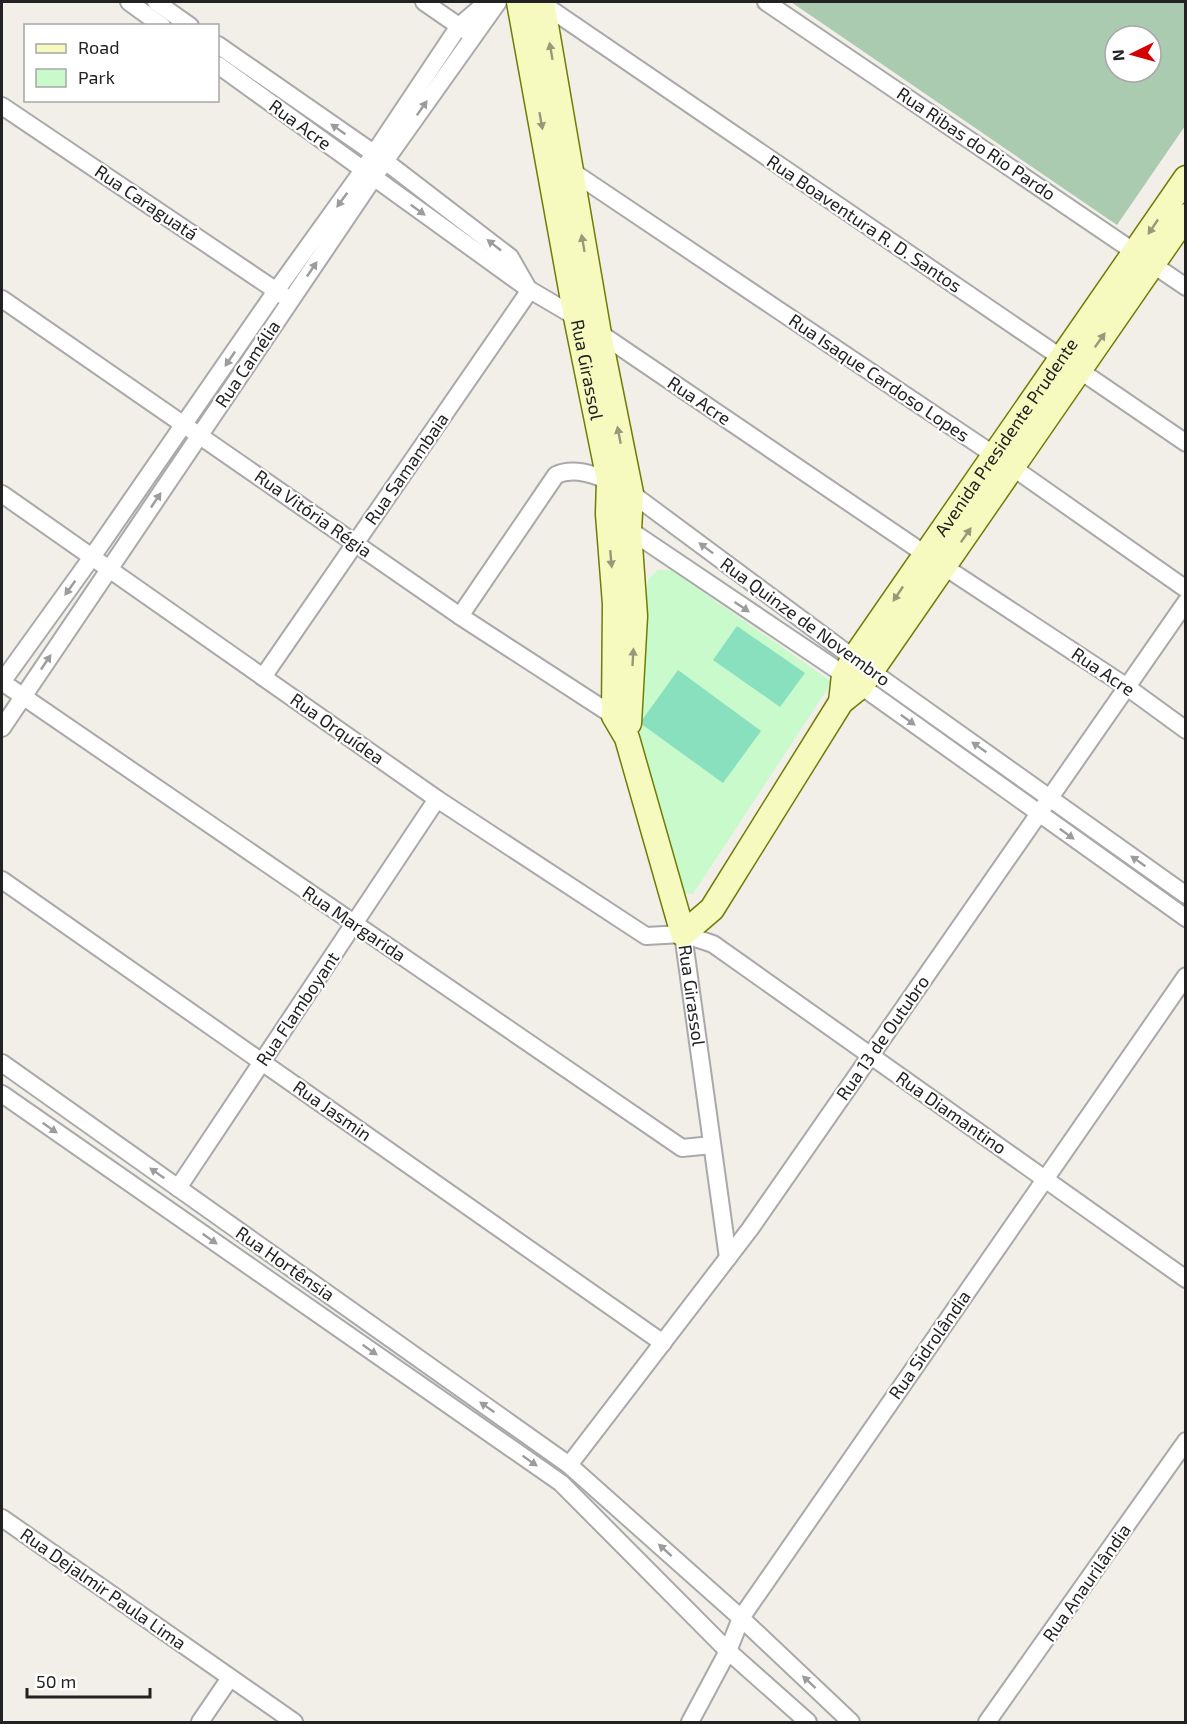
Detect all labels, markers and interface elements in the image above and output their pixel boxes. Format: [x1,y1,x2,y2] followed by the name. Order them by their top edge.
[24,24,219,102] legend
[1103,24,1163,84] north arrow
[78,36,119,58] text: Road
[546,42,555,61] one-way arrow
[1108,49,1128,62] text: N
[78,66,115,88] text: Park
[893,82,1060,204] street label: Rua Ribas do Rio Pardo
[265,94,336,154] street label: Rua Acre
[416,100,427,116] one-way arrow
[537,112,546,131] one-way arrow
[330,124,346,135] one-way arrow
[763,150,966,297] street label: Rua Boaventura R. D. Santos
[91,160,202,245] street label: Rua Caraguatá
[336,191,348,207] one-way arrow
[410,204,426,216] one-way arrow
[1147,218,1159,234] one-way arrow
[579,234,588,253] one-way arrow
[487,239,503,251] one-way arrow
[306,262,318,278] one-way arrow
[785,308,974,446] street label: Rua Isaque Cardoso Lopes
[210,316,284,411] street label: Rua Camélia
[567,317,609,422] street label: Rua Girassol
[1094,332,1106,348] one-way arrow
[929,334,1082,540] street label: Avenida Presidente Prudente
[224,351,235,368] one-way arrow
[664,371,735,429] street label: Rua Acre
[360,408,453,528] street label: Rua Samambaia
[614,425,623,444] one-way arrow
[251,465,376,562] street label: Rua Vitória Régia
[150,492,161,509] one-way arrow
[960,527,972,543] one-way arrow
[698,542,714,555] one-way arrow
[607,550,616,569] one-way arrow
[716,552,895,690] street label: Rua Quinze de Novembro
[64,580,76,596] one-way arrow
[893,586,904,602] one-way arrow
[734,601,751,612] one-way arrow
[1068,642,1139,700] street label: Rua Acre
[628,648,637,667] one-way arrow
[40,654,52,670] one-way arrow
[287,688,389,769] street label: Rua Orquídea
[900,714,916,726] one-way arrow
[971,742,987,754] one-way arrow
[1059,828,1075,839] one-way arrow
[1130,855,1145,867] one-way arrow
[299,881,410,966] street label: Rua Margarida
[675,943,711,1048] street label: Rua Girassol
[251,947,344,1070] street label: Rua Flamboyant
[831,971,933,1104] street label: Rua 13 de Outubro
[892,1066,1011,1158] street label: Rua Diamantino
[289,1075,376,1145] street label: Rua Jasmin
[41,1122,57,1134] one-way arrow
[149,1167,165,1179] one-way arrow
[232,1221,339,1305] street label: Rua Hortênsia
[201,1233,217,1245] one-way arrow
[884,1286,975,1403] street label: Rua Sidrolândia
[362,1344,378,1355] one-way arrow
[480,1401,496,1413] one-way arrow
[522,1455,538,1466] one-way arrow
[1037,1519,1135,1646] street label: Rua Anaurilândia
[17,1523,191,1654] street label: Rua Dejalmir Paula Lima
[658,1544,673,1557] one-way arrow
[27,1661,150,1699] scale bar
[36,1670,76,1692] text: 50 m
[801,1675,816,1689] one-way arrow

